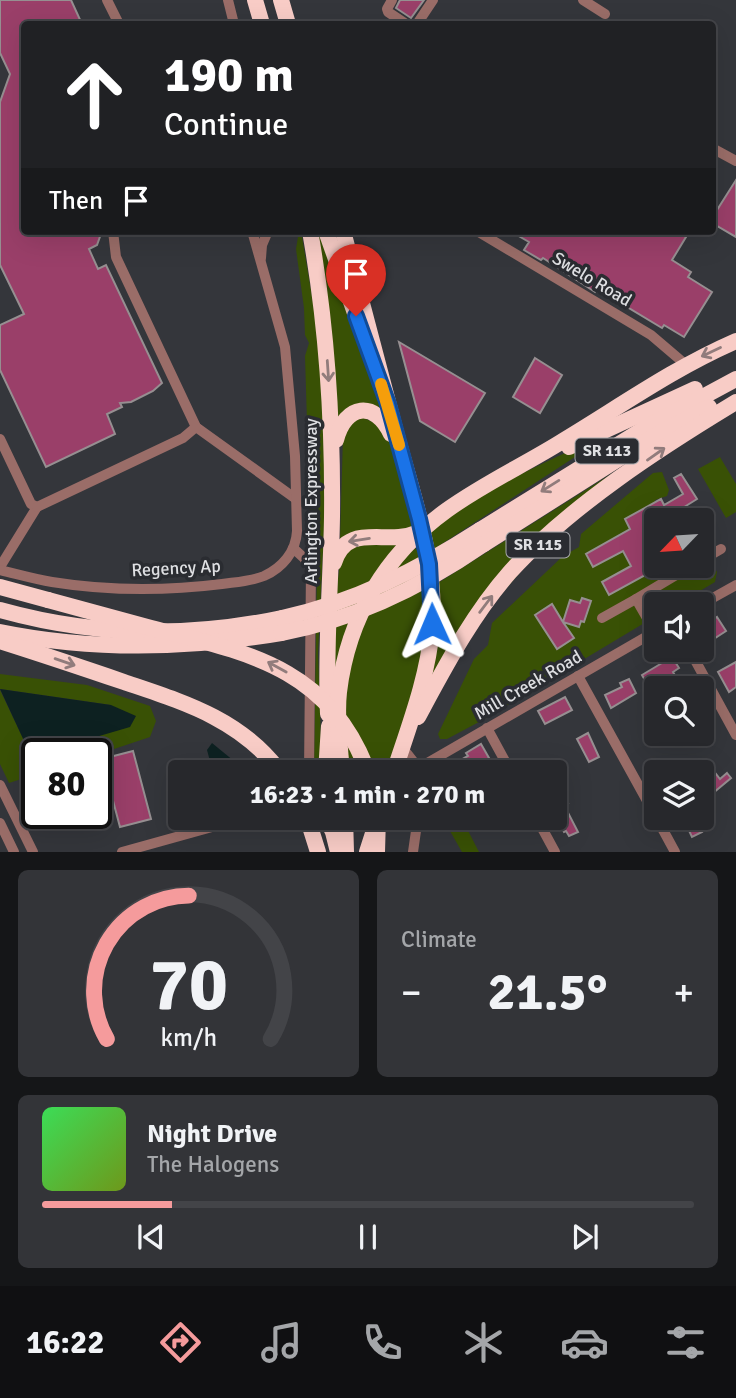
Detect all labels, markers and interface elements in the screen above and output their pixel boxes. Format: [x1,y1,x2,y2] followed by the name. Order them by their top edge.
[164,45,294,105] text: 190 m
[49,49,140,140] icon: ahead
[164,105,288,144] text: Continue
[117,182,155,220] icon: arrive
[49,185,103,217] text: Then
[326,244,386,316] pin
[548,247,636,311] street label: Swelo Road
[337,255,375,293] icon: arrive
[700,346,722,359] one-way arrow
[322,360,335,382] one-way arrow
[300,418,322,584] street label: Arlington Expressway
[576,438,638,464] road number: SR 113
[646,447,665,461] one-way arrow
[540,480,560,494] one-way arrow
[644,508,714,578] north arrow
[644,508,714,830] map controls
[506,532,570,558] road number: SR 115
[348,534,371,547] one-way arrow
[131,555,221,581] street label: Regency Ap
[395,587,469,661] position arrow
[644,592,714,662] button: sound
[479,595,494,613] one-way arrow
[470,645,586,725] street label: Mill Creek Road
[54,656,76,669] one-way arrow
[268,660,288,674] one-way arrow
[644,676,714,746] button: search
[21,738,112,829] speed limit sign: 80
[644,760,714,830] button: layers
[250,779,485,811] text: 16:23 · 1 min · 270 m
[401,925,477,954] text: Climate
[149,942,228,1031] text: 70
[488,960,607,1024] text: 21.5°
[401,969,422,1016] text: −
[673,969,694,1016] text: +
[160,1022,217,1053] text: km/h
[147,1118,277,1150] text: Night Drive
[147,1150,279,1179] text: The Halogens
[132,1218,170,1256] icon: previous
[349,1218,387,1256] icon: pause
[566,1218,604,1256] icon: next
[156,1318,205,1367] icon: directions
[257,1318,306,1367] icon: music
[358,1318,407,1367] icon: phone
[459,1318,508,1367] icon: climate
[560,1318,609,1367] icon: car
[661,1318,710,1367] icon: filters
[26,1323,105,1362] text: 16:22

